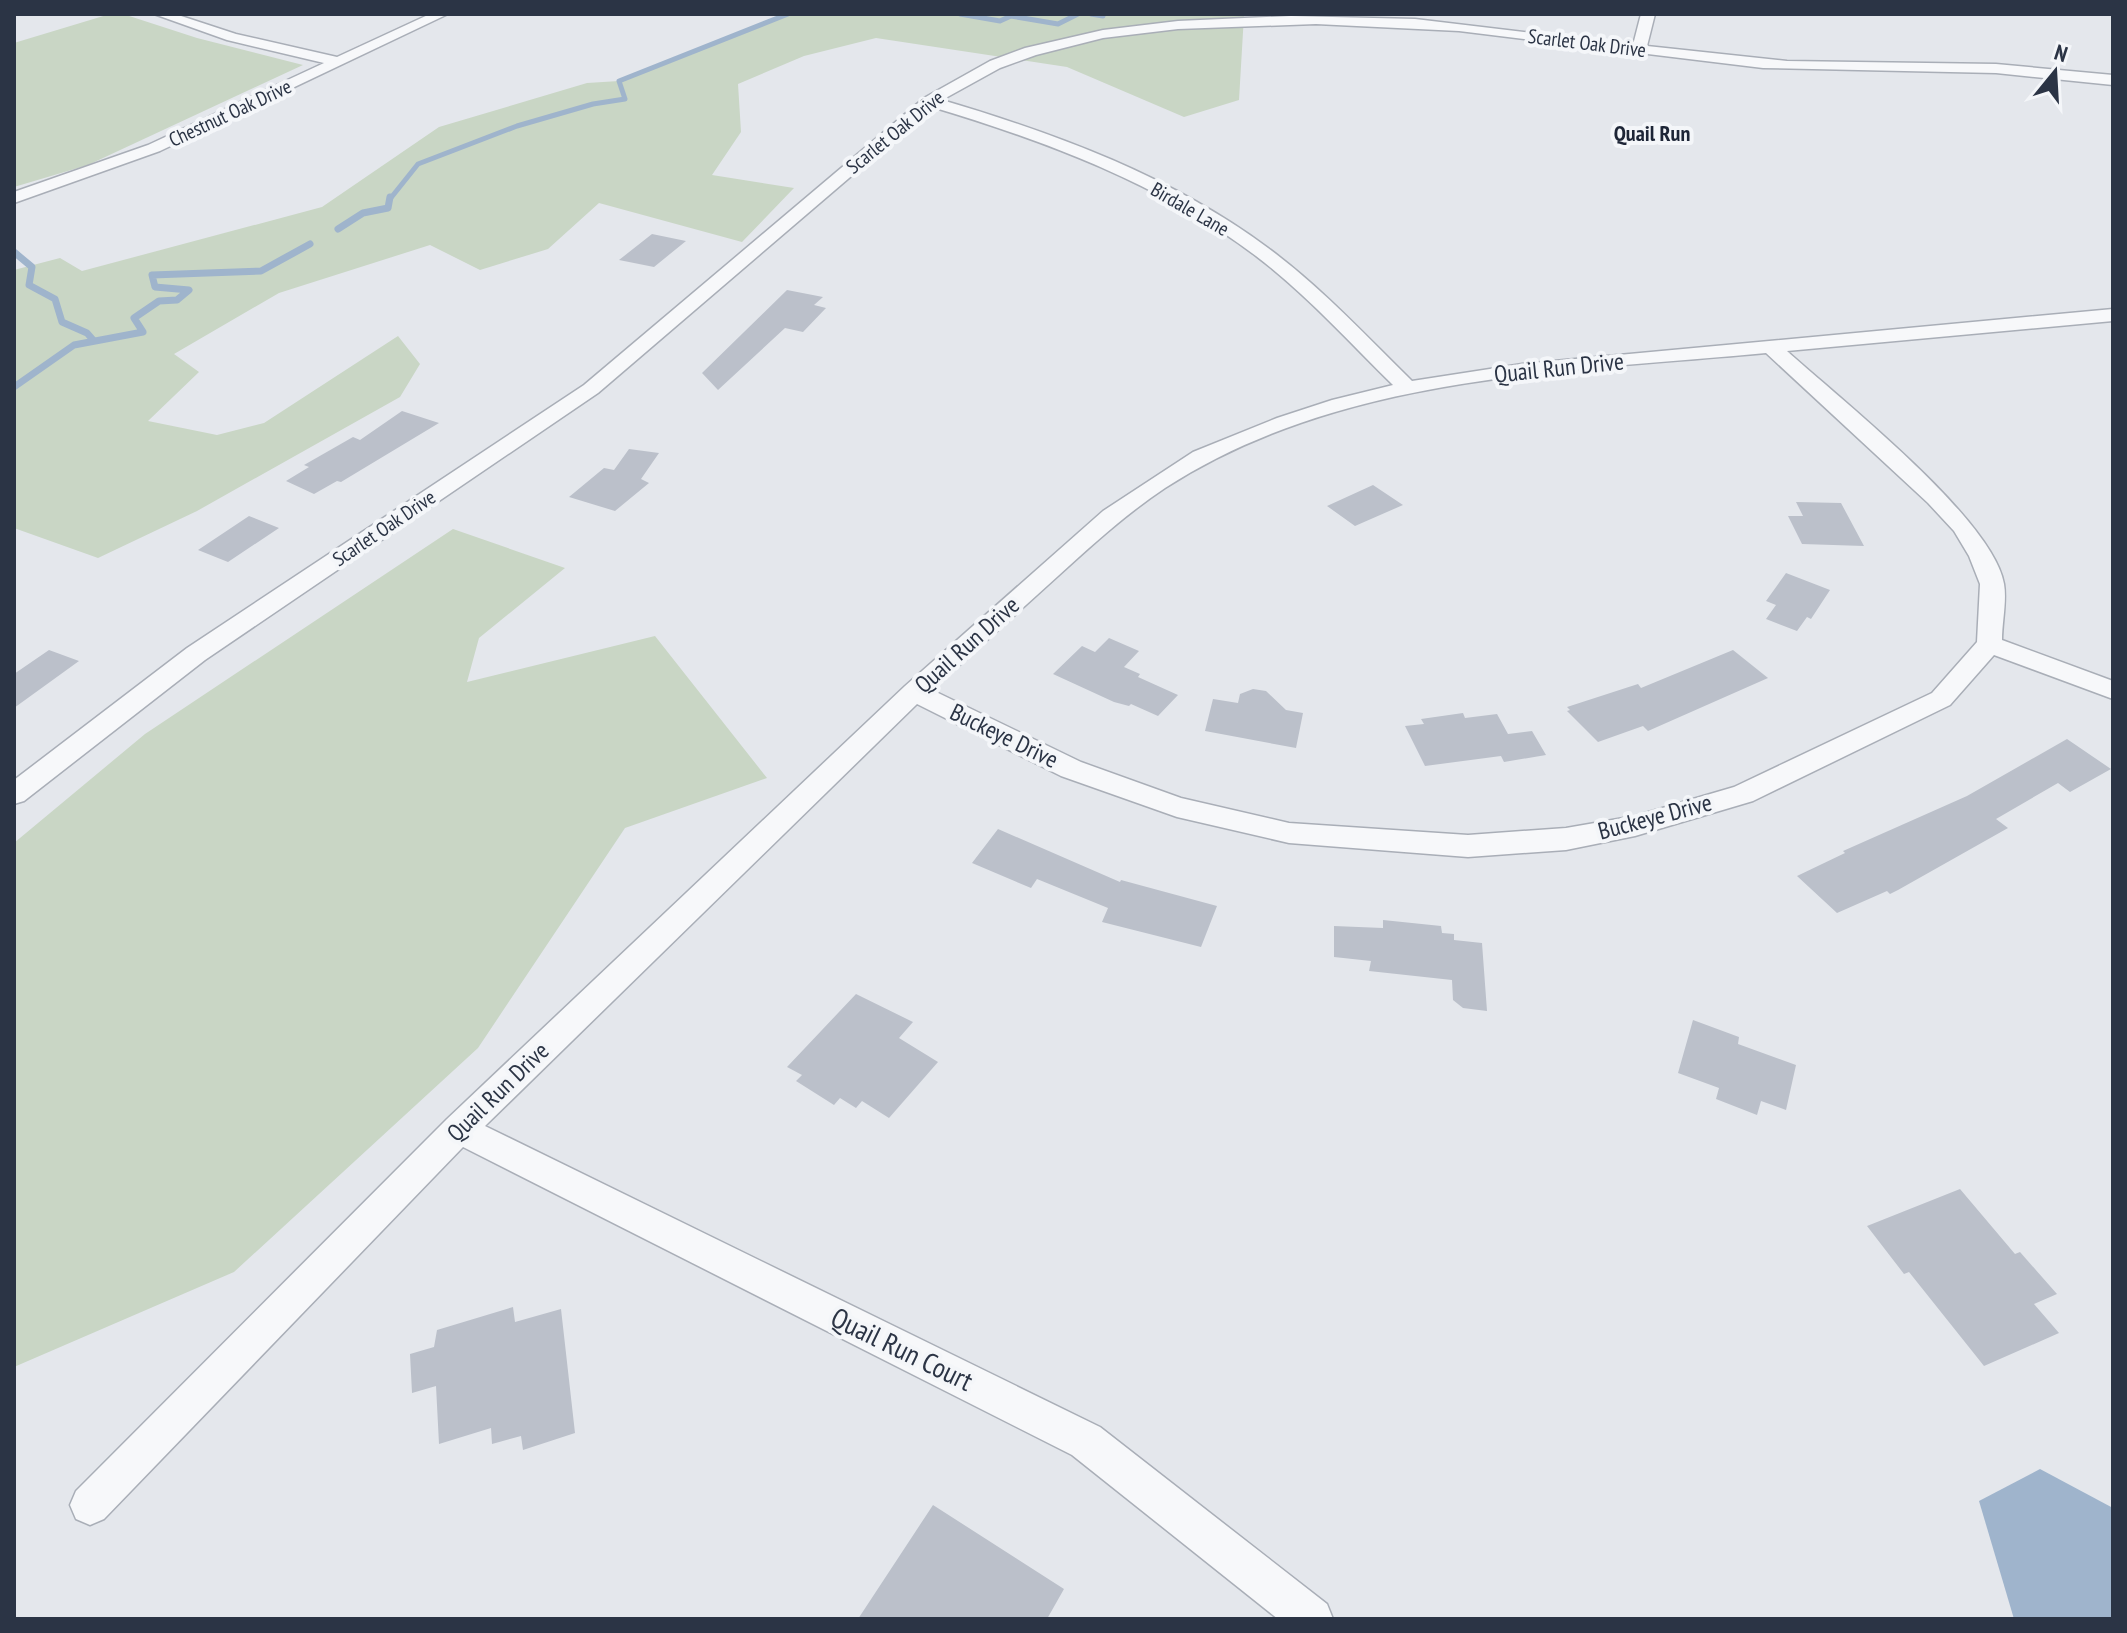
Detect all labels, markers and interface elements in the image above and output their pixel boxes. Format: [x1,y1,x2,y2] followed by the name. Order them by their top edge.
[1527,23,1647,63] street label: Scarlet Oak Drive
[2015,32,2095,112] north arrow
[2051,38,2071,68] text: N
[164,73,296,153] street label: Chestnut Oak Drive
[841,85,949,179] street label: Scarlet Oak Drive
[1614,119,1690,147] district label: Quail Run
[1146,176,1234,242] street label: Birdale Lane
[1493,345,1625,390] street label: Quail Run Drive
[328,484,440,572] street label: Scarlet Oak Drive
[908,590,1025,700] street label: Quail Run Drive
[945,696,1063,775] street label: Buckeye Drive
[1595,786,1715,847] street label: Buckeye Drive
[440,1035,555,1148] street label: Quail Run Drive
[825,1298,980,1399] street label: Quail Run Court

